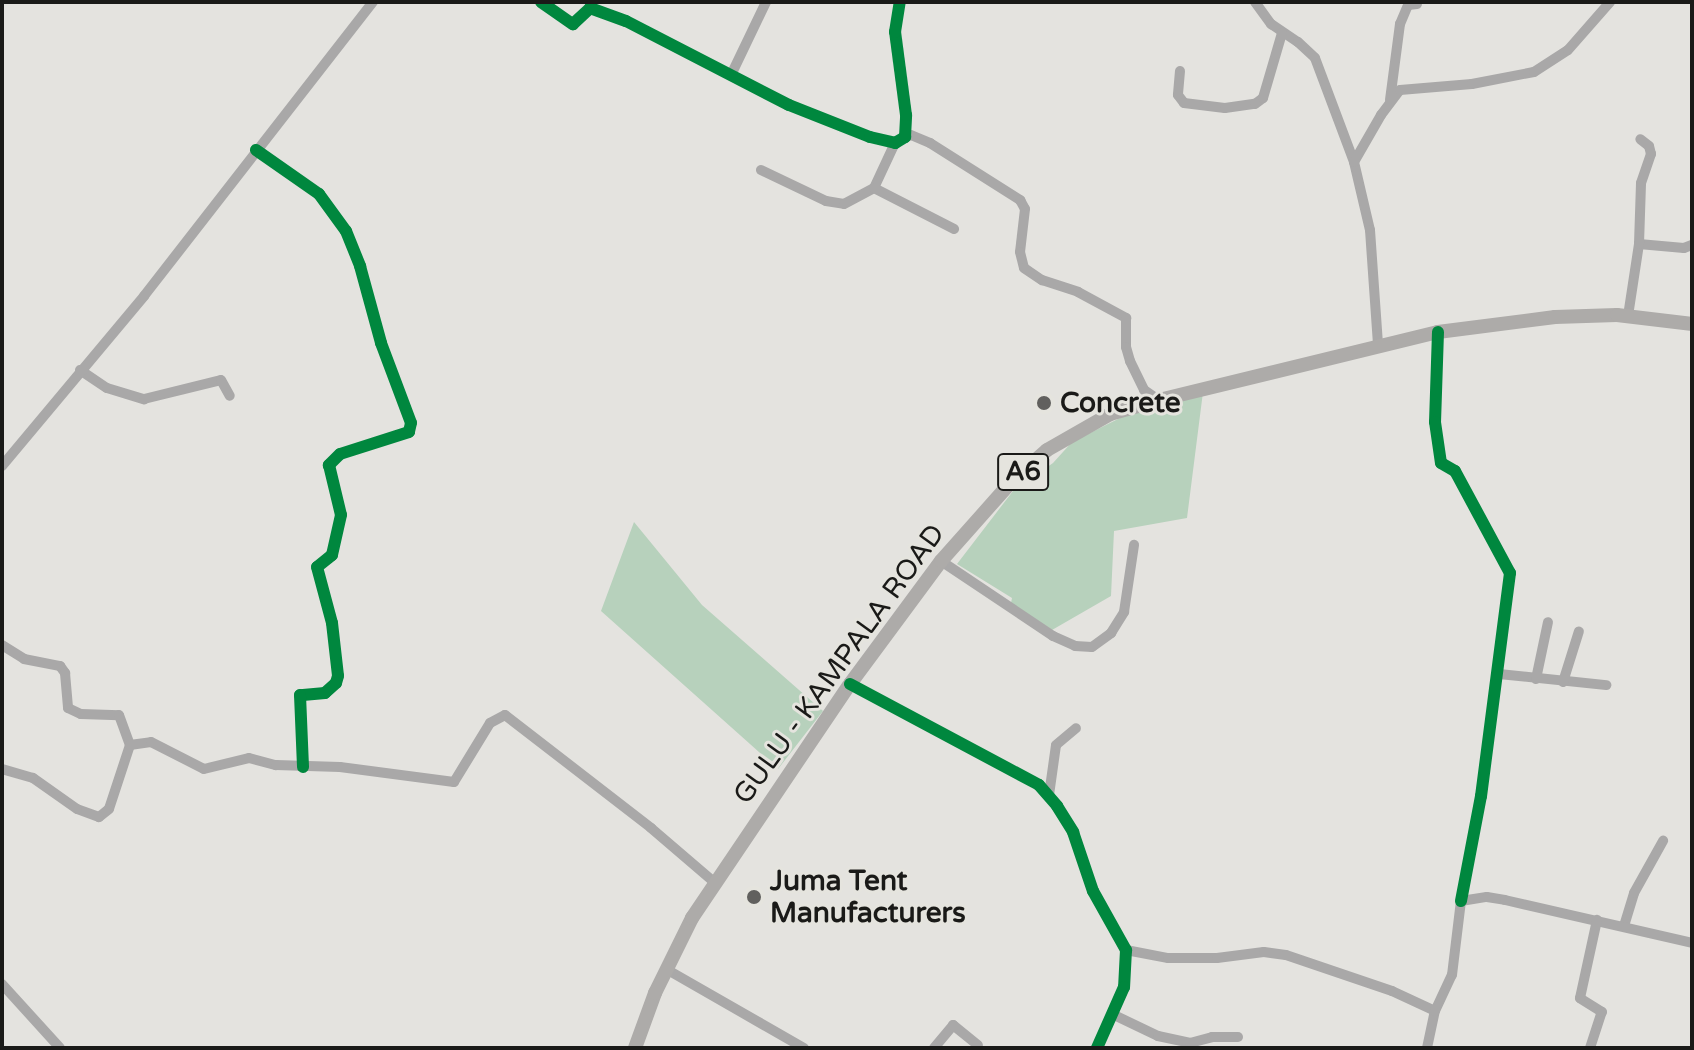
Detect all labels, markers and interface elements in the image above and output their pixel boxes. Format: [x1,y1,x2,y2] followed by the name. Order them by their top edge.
[1060,386,1181,420] place label: Concrete
[1035,394,1053,412] marker: Concrete
[997,450,1049,494] road number: A6
[726,518,952,810] street label: GULU - KAMPALA ROAD
[770,864,966,930] place label: Juma Tent Manufacturers
[745,888,763,906] marker: Juma Tent Manufacturers

